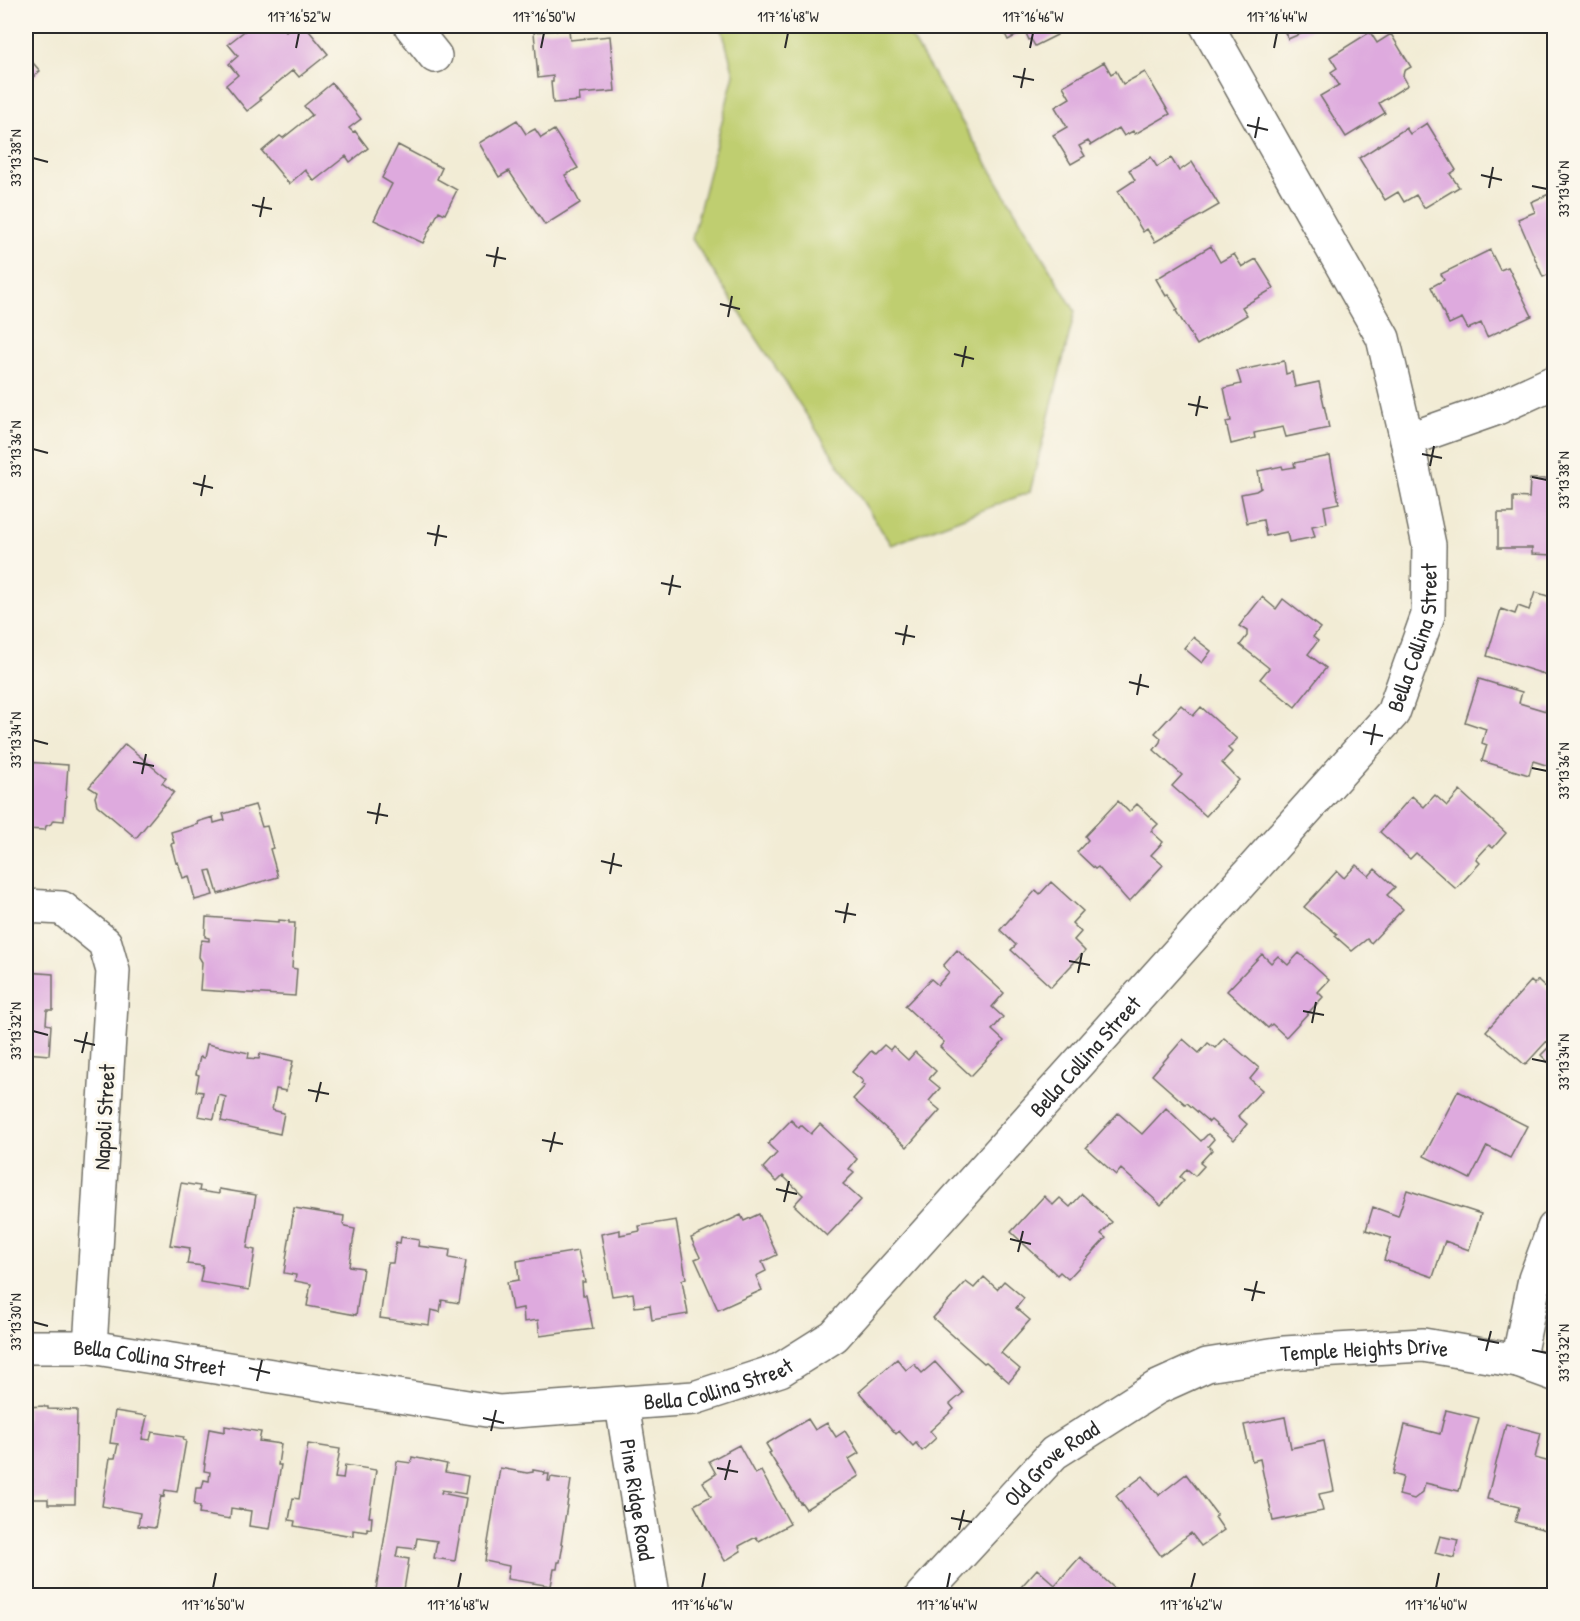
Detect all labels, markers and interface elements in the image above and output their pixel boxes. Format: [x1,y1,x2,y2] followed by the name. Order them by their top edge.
[268,6,331,27] text: 117°16'52"W
[513,6,576,27] text: 117°16'50"W
[757,6,820,27] text: 117°16'48"W
[1002,6,1064,27] text: 117°16'46"W
[1247,6,1308,27] text: 117°16'44"W
[5,129,26,187] text: 33°13'38"N
[1553,161,1574,217] text: 33°13'40"N
[5,421,26,477] text: 33°13'36"N
[1553,451,1574,509] text: 33°13'38"N
[1380,563,1444,716] street label: Bella Collina Street
[5,712,26,768] text: 33°13'34"N
[1553,743,1574,799] text: 33°13'36"N
[1023,989,1148,1123] street label: Bella Collina Street
[5,1002,26,1060] text: 33°13'32"N
[1553,1034,1574,1090] text: 33°13'34"N
[86,1063,122,1171] street label: Napoli Street
[5,1293,26,1351] text: 33°13'30"N
[1553,1324,1574,1382] text: 33°13'32"N
[1279,1330,1451,1368] street label: Temple Heights Drive
[73,1332,228,1383] street label: Bella Collina Street
[643,1350,799,1417] street label: Bella Collina Street
[997,1413,1105,1513] street label: Old Grove Road
[613,1437,662,1563] street label: Pine Ridge Road
[182,1594,245,1615] text: 117°16'50"W
[427,1594,490,1615] text: 117°16'48"W
[671,1594,733,1615] text: 117°16'46"W
[917,1594,978,1615] text: 117°16'44"W
[1160,1594,1223,1615] text: 117°16'42"W
[1405,1594,1468,1615] text: 117°16'40"W

